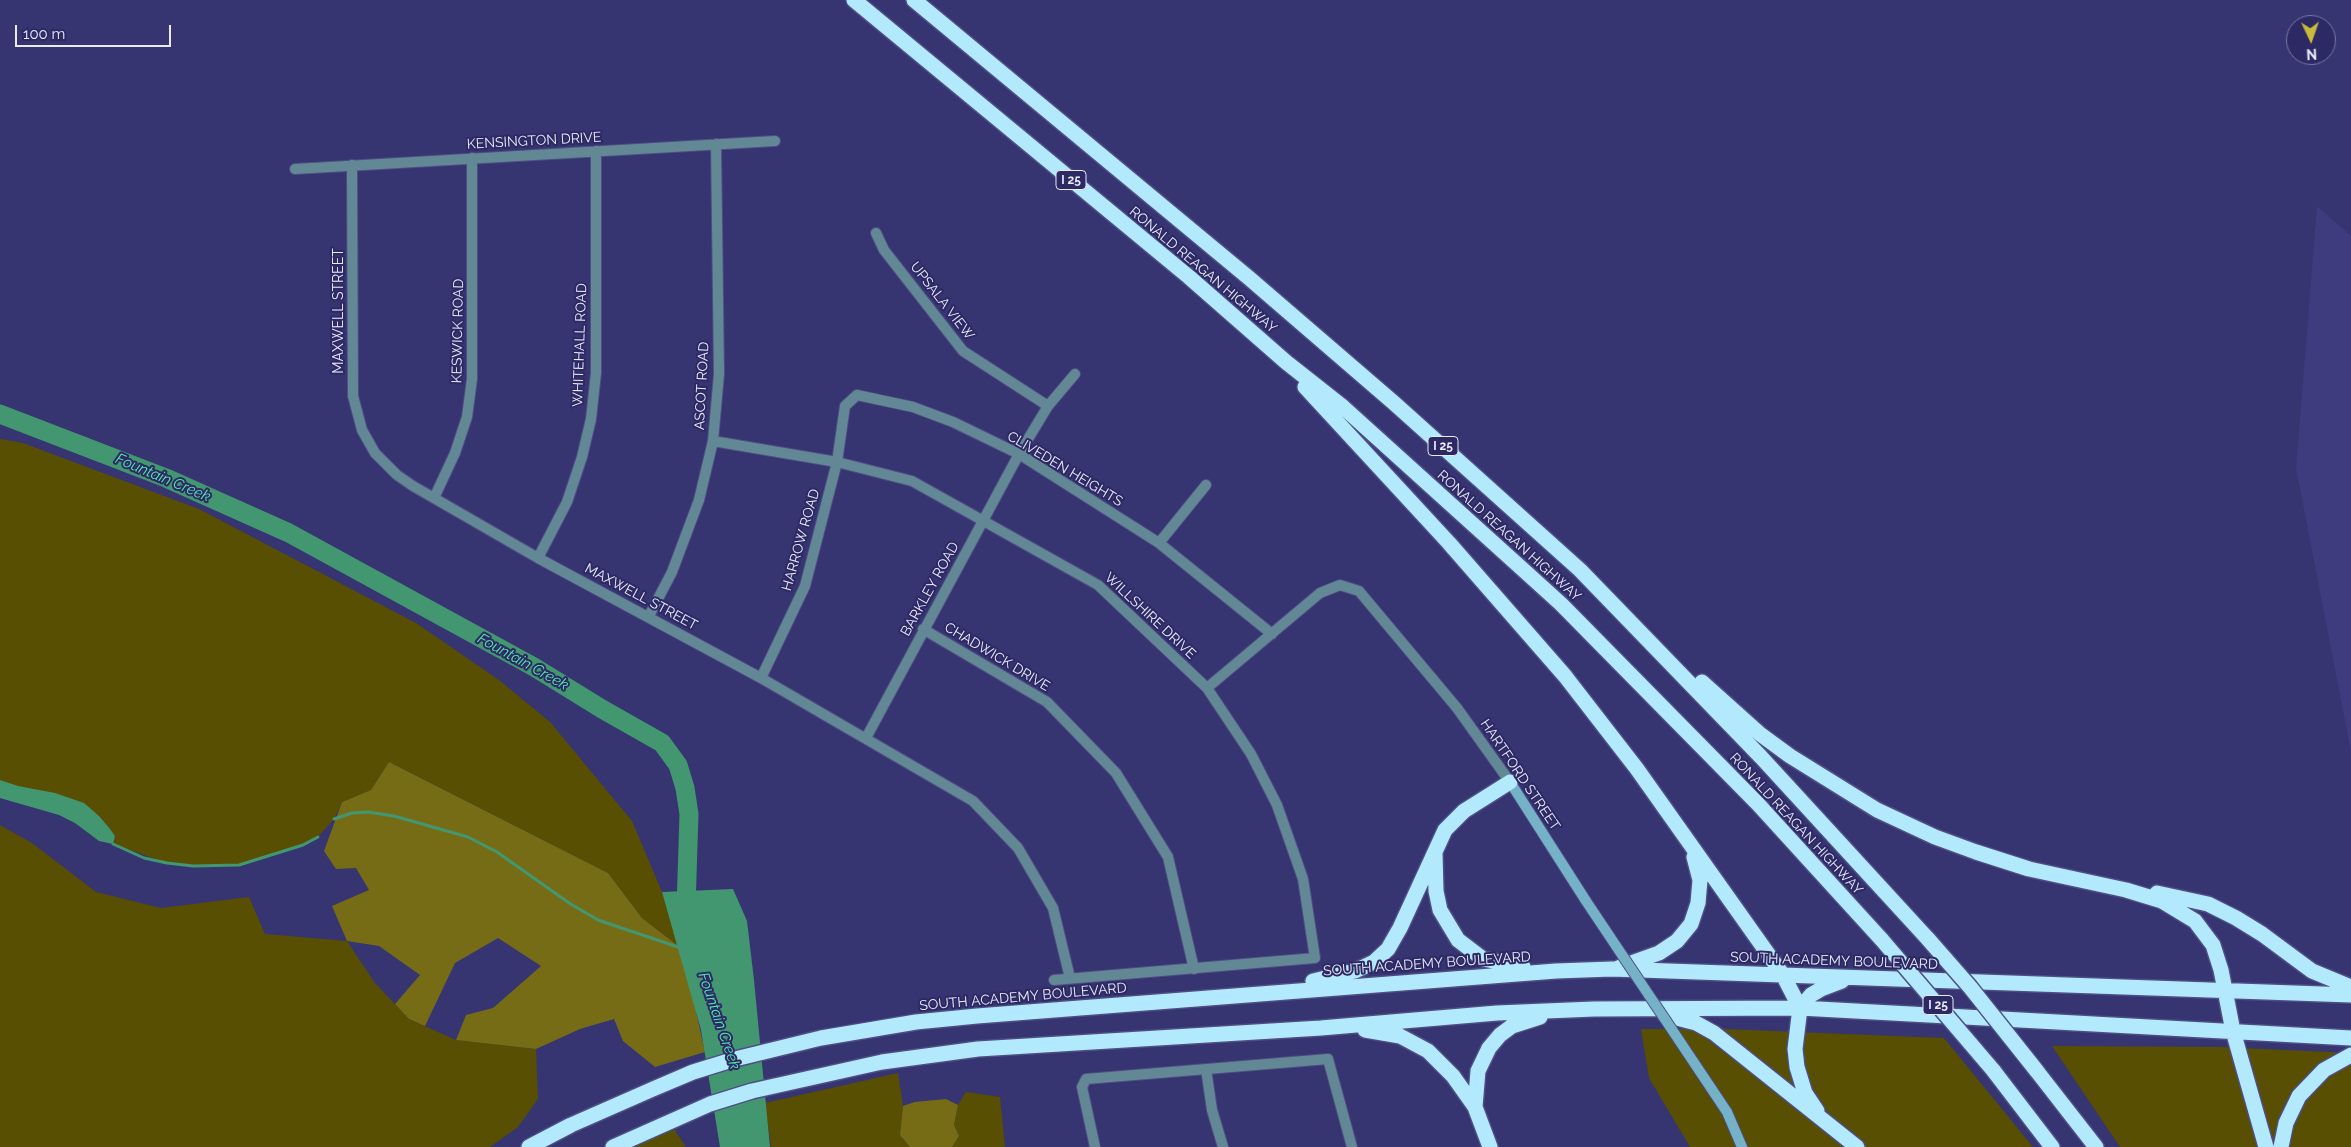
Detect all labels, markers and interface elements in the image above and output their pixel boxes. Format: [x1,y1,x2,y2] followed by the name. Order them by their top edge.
[18,15,174,47] scale bar
[2286,15,2336,65] north arrow
[23,25,65,43] text: 100 m
[2306,46,2317,62] text: N
[466,129,602,153] street label: KENSINGTON DRIVE
[1056,170,1086,190] road number: I 25
[1126,203,1280,337] street label: RONALD REAGAN HIGHWAY
[331,248,347,374] street label: MAXWELL STREET
[906,259,978,343] street label: UPSALA VIEW
[449,278,467,384] street label: KESWICK ROAD
[569,283,591,407] street label: WHITEHALL ROAD
[691,341,713,431] street label: ASCOT ROAD
[1004,428,1126,510] street label: CLIVEDEN HEIGHTS
[1428,436,1458,456] road number: I 25
[113,450,213,506] water label: Fountain Creek
[1434,467,1584,605] street label: RONALD REAGAN HIGHWAY
[778,487,824,593] street label: HARROW ROAD
[897,539,963,639] street label: BARKLEY ROAD
[582,560,700,634] street label: MAXWELL STREET
[1101,569,1199,663] street label: WILLSHIRE DRIVE
[941,619,1053,695] street label: CHADWICK DRIVE
[474,630,572,694] water label: Fountain Creek
[1477,716,1563,834] street label: HARTFORD STREET
[1726,750,1866,898] street label: RONALD REAGAN HIGHWAY
[1323,948,1531,980] street label: SOUTH ACADEMY BOULEVARD
[1730,949,1938,973] street label: SOUTH ACADEMY BOULEVARD
[694,970,744,1072] water label: Fountain Creek
[919,980,1127,1014] street label: SOUTH ACADEMY BOULEVARD
[1923,996,1953,1014] road number: I 25

